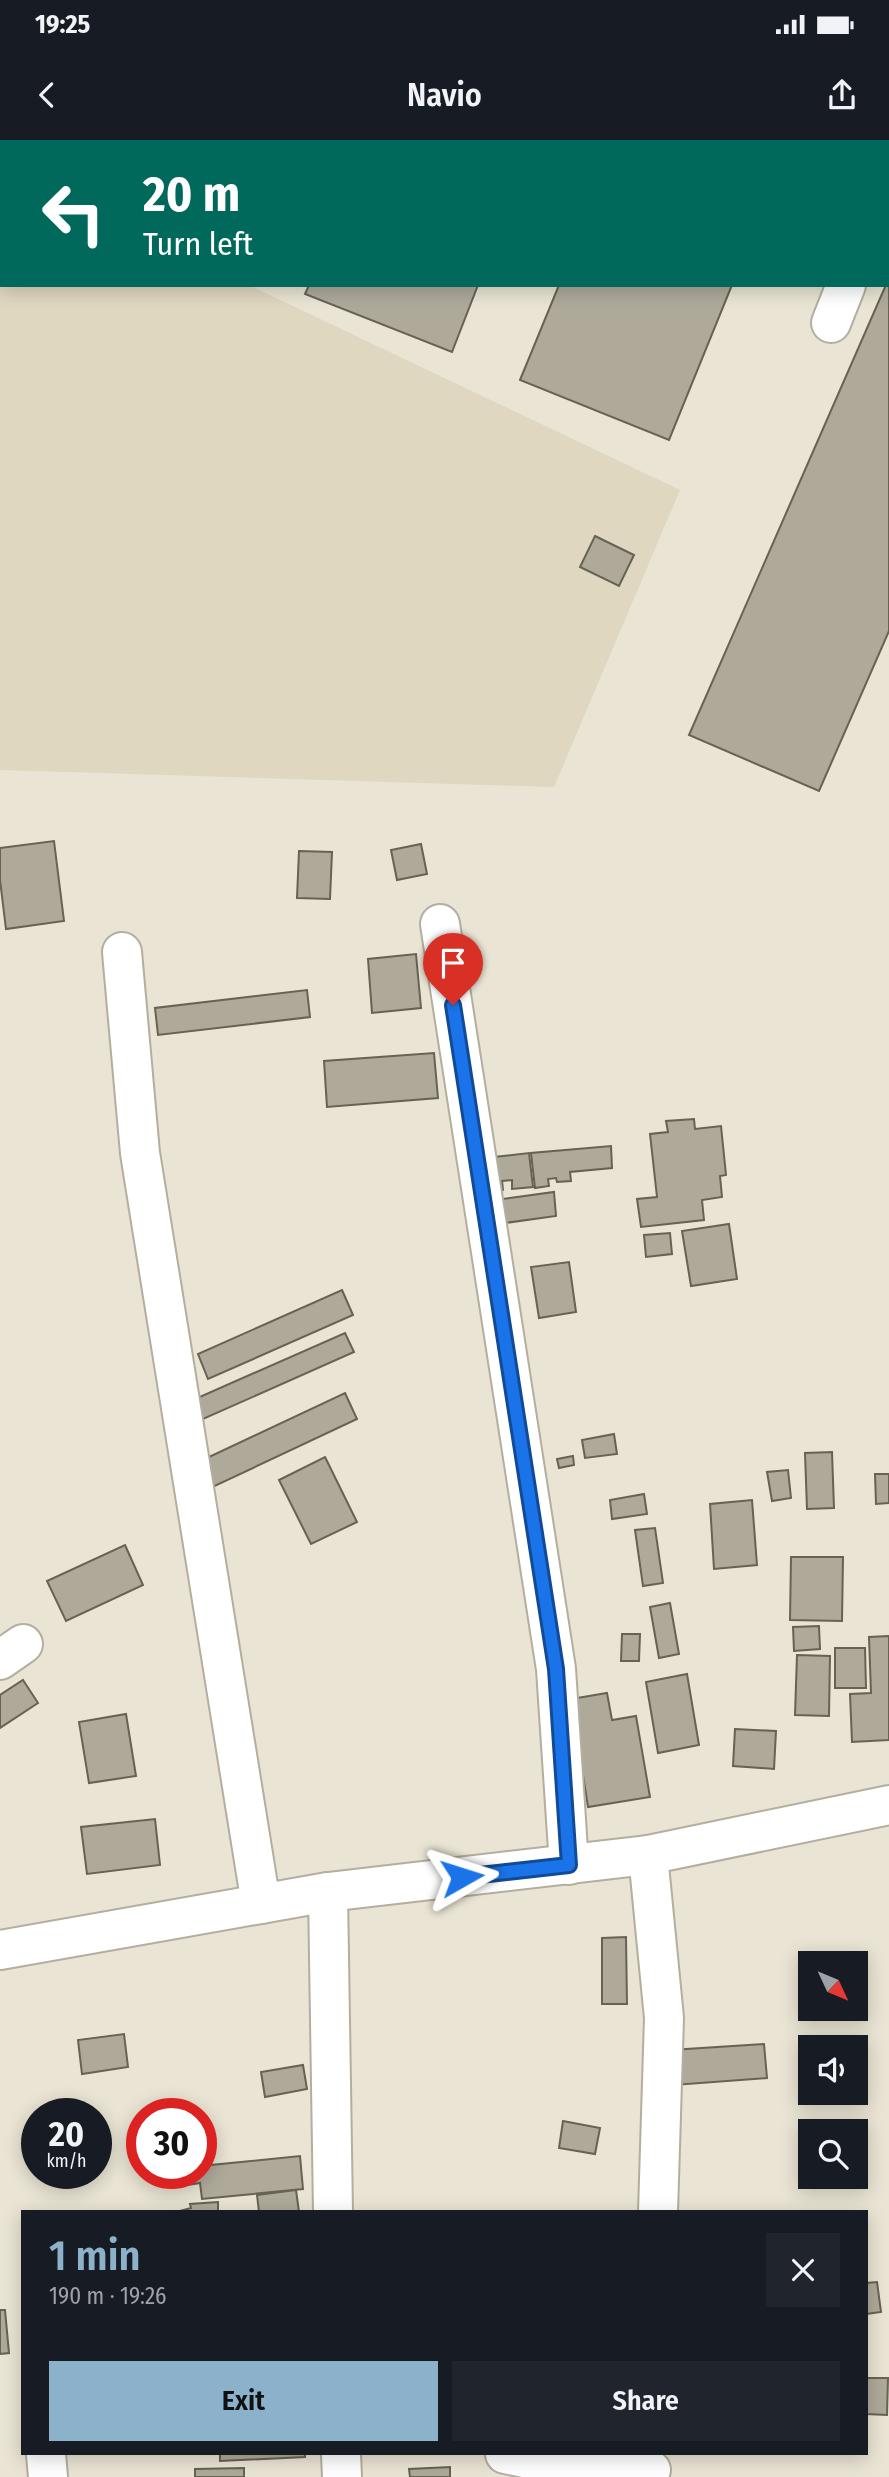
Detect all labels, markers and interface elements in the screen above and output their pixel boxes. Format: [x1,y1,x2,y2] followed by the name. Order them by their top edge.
[35,9,90,40] text: 19:25
[28,76,66,114] icon: back
[407,76,482,114] text: Navio
[823,76,861,114] icon: share
[143,165,240,224] text: 20 m
[28,168,119,259] icon: left
[143,225,253,263] text: Turn left
[423,933,483,1005] pin
[434,944,472,982] icon: arrive
[425,1840,499,1914] position arrow
[798,1951,868,2021] north arrow
[798,1951,868,2189] map controls
[798,2035,868,2105] button: sound
[126,2098,217,2189] speed limit sign: 30
[49,2113,84,2155] text: 20
[798,2119,868,2189] button: search
[46,2150,87,2172] text: km/h
[49,2231,140,2281] text: 1 min
[766,2233,840,2307] button: close
[49,2282,166,2310] text: 190 m · 19:26
[49,2361,438,2441] button: Exit
[452,2361,840,2441] button: Share

